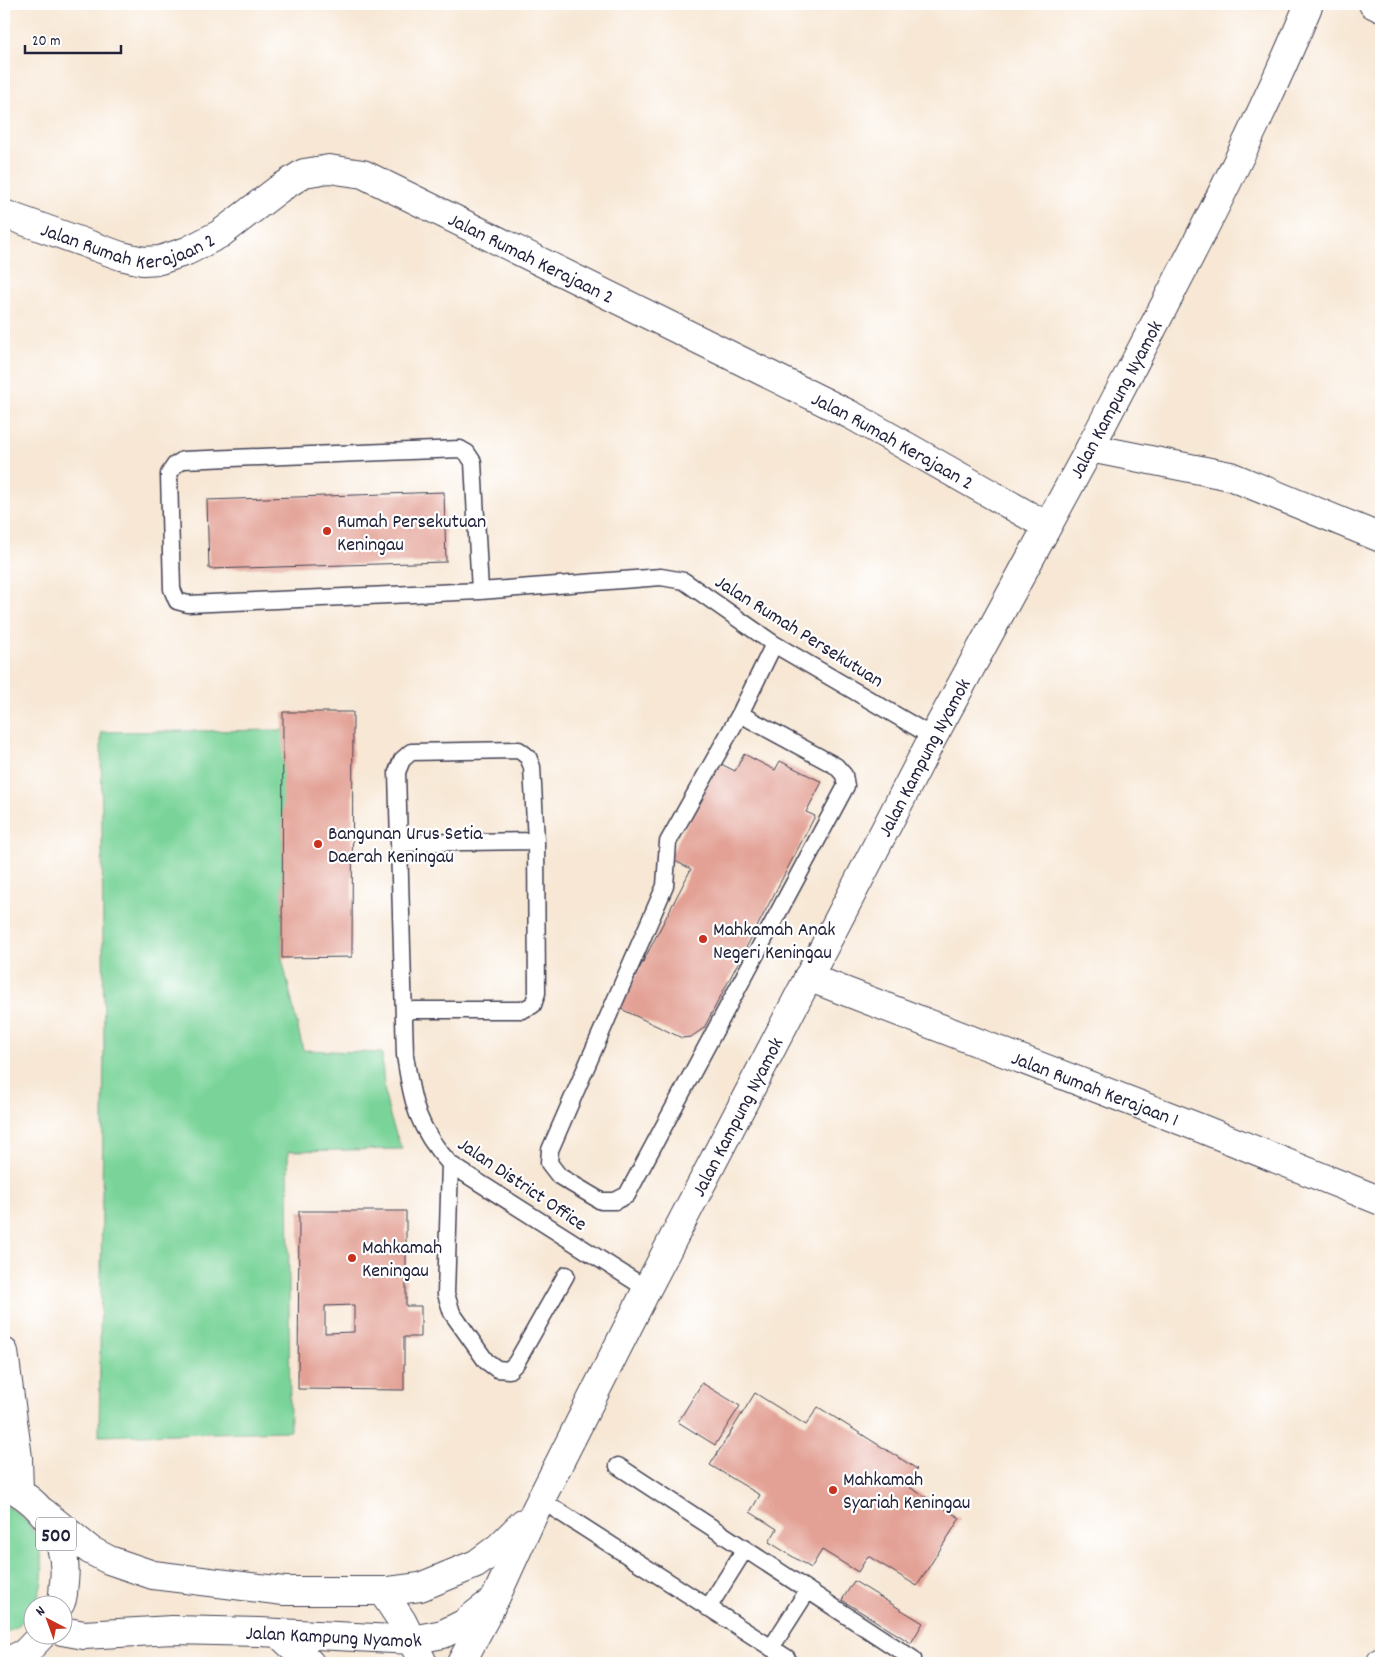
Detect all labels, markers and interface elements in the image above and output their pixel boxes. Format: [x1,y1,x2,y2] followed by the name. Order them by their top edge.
[25,22,121,54] scale bar
[32,31,60,53] text: 20 m
[443,207,618,313] street label: Jalan Rumah Kerajaan 2
[36,213,218,243] street label: Jalan Rumah Kerajaan 2
[36,217,221,278] text: Jalan Rumah Kerajaan 2
[1064,316,1171,485] street label: Jalan Kampung Nyamok
[806,387,978,498] street label: Jalan Rumah Kerajaan 2
[337,509,486,560] place label: Rumah Persekutuan Keningau
[321,525,333,537] marker: Rumah Persekutuan Keningau
[709,569,888,696] street label: Jalan Rumah Persekutuan
[873,674,979,843] street label: Jalan Kampung Nyamok
[328,821,483,872] place label: Bangunan Urus Setia Daerah Keningau
[312,838,324,850] marker: Bangunan Urus Setia Daerah Keningau
[713,917,835,968] place label: Mahkamah Anak Negeri Keningau
[697,933,709,945] marker: Mahkamah Anak Negeri Keningau
[686,1033,792,1202] street label: Jalan Kampung Nyamok
[1007,1046,1182,1135] street label: Jalan Rumah Kerajaan 1
[451,1132,592,1239] street label: Jalan District Office
[362,1235,442,1286] place label: Mahkamah Keningau
[346,1252,358,1264] marker: Mahkamah Keningau
[843,1467,970,1518] place label: Mahkamah Syariah Keningau
[827,1484,839,1496] marker: Mahkamah Syariah Keningau
[36,1518,76,1550] road number: 500
[22,1594,72,1644] north arrow
[32,1602,50,1622] text: N
[245,1621,424,1657] street label: Jalan Kampung Nyamok

